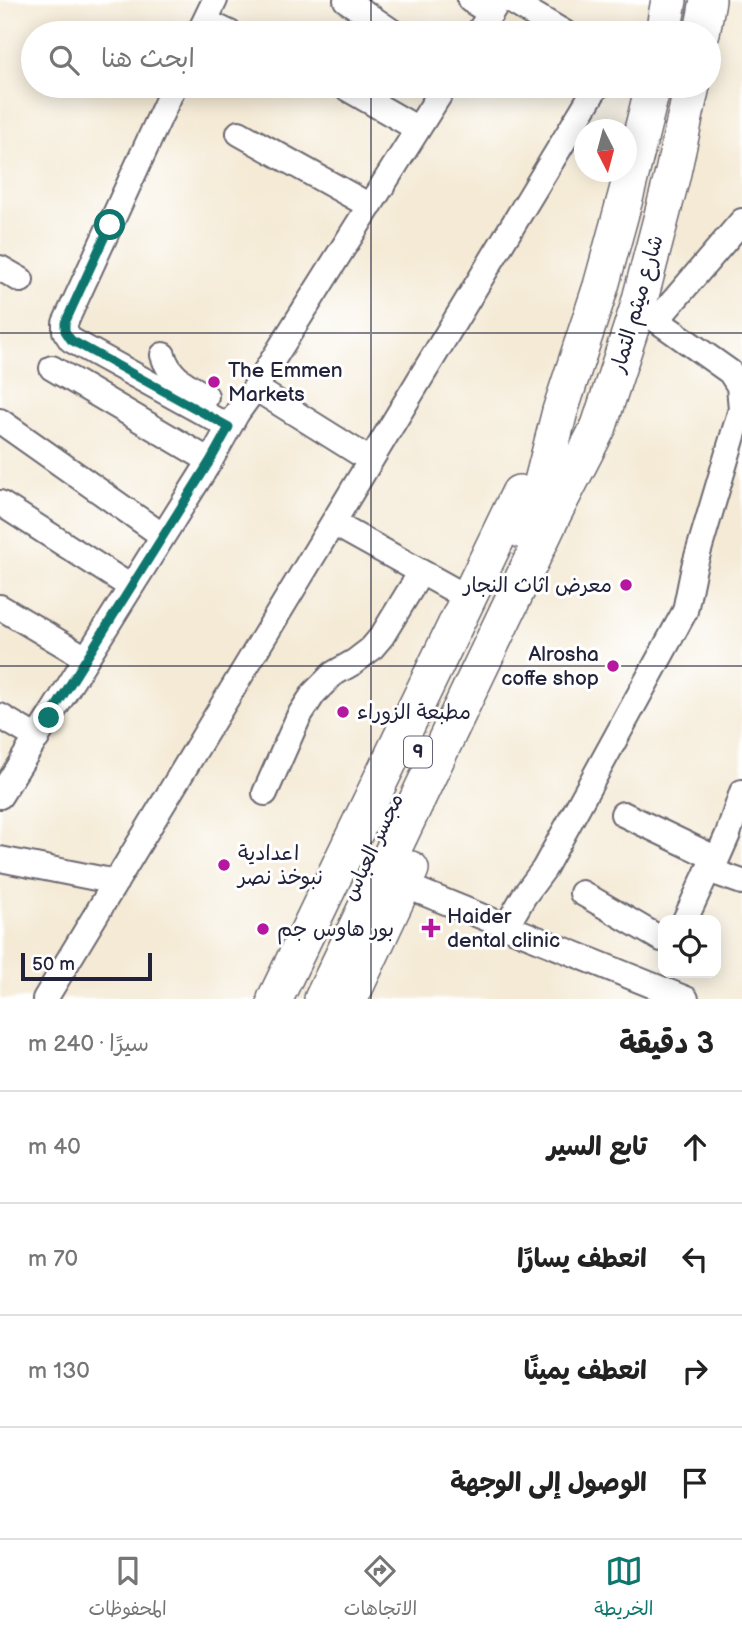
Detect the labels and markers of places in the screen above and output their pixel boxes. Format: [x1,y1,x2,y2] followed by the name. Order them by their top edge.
[228,358,343,407] place label: The Emmen Markets
[206,374,222,390] marker: The Emmen Markets
[461,573,612,598] place label: معرض اثاث النجار
[618,577,634,593] marker: معرض اثاث النجار
[501,642,599,691] place label: Alrosha coffe shop
[605,658,621,674] marker: Alrosha coffe shop
[357,700,471,726] place label: مطبعة الزوراء
[335,704,351,720] marker: مطبعة الزوراء
[236,841,323,890] place label: اعدادية نبوخذ نصر
[216,857,232,873] marker: اعدادية نبوخذ نصر
[447,904,560,953] place label: Haider dental clinic
[277,917,394,945] place label: بور هاوس جم
[421,918,441,938] marker: Haider dental clinic
[255,921,271,937] marker: بور هاوس جم

